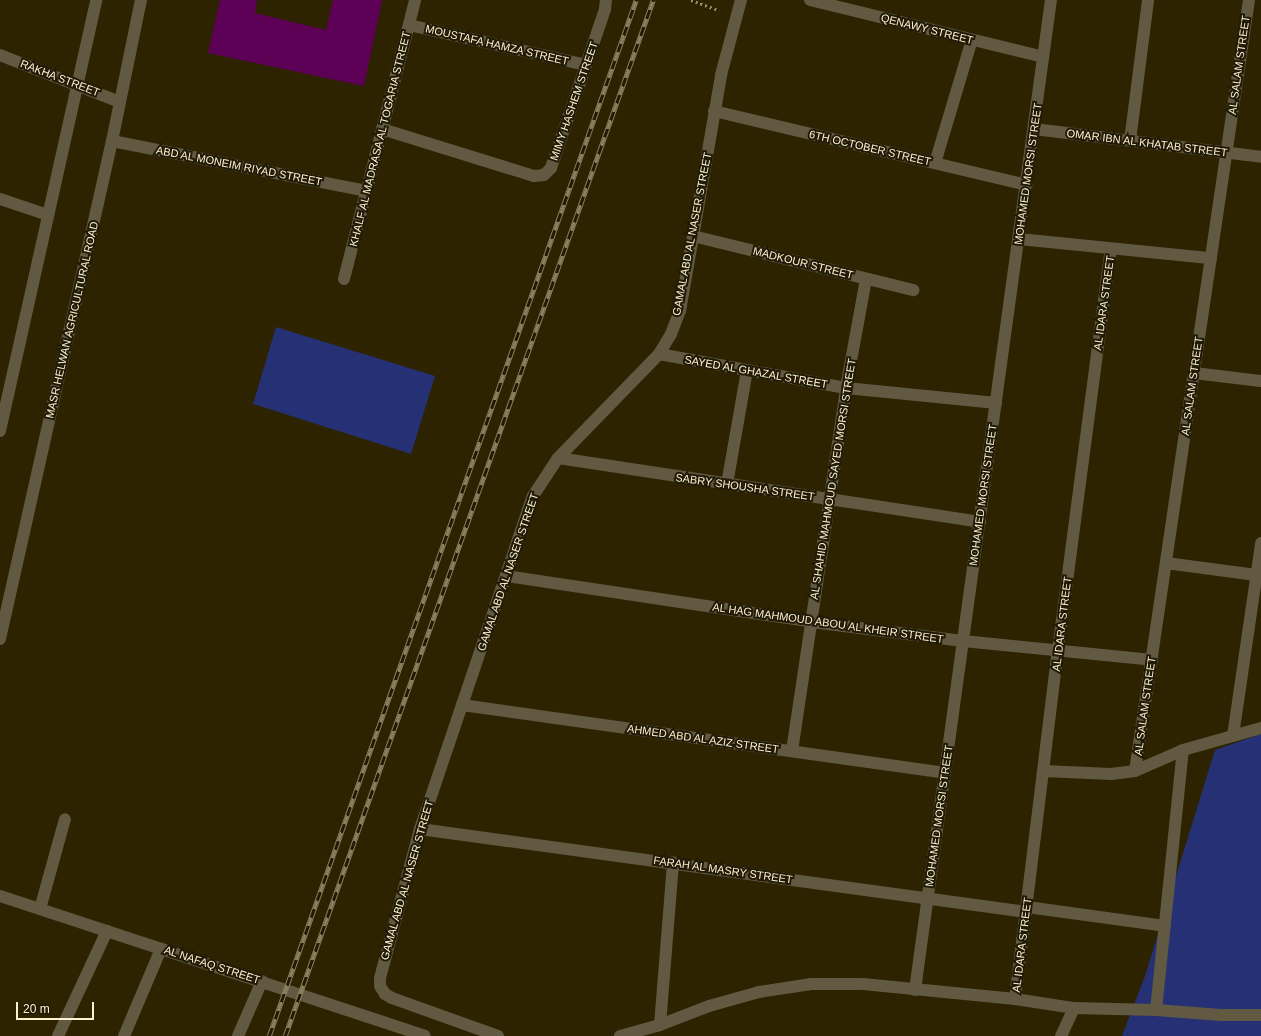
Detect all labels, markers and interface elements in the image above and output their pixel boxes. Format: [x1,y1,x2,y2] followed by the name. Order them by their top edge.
[879,11,975,47] street label: QENAWY STREET
[1225,14,1253,116] street label: AL SALAM STREET
[424,22,570,68] street label: MOUSTAFA HAMZA STREET
[346,28,414,250] street label: KHALF AL MADRASA AL TOGARIA STREET
[547,40,601,162] street label: MIMY HASHEM STREET
[18,57,102,99] street label: RAKHA STREET
[1012,102,1044,246] street label: MOHAMED MORSI STREET
[1065,127,1229,159] street label: OMAR IBN AL KHATAB STREET
[808,128,932,168] street label: 6TH OCTOBER STREET
[154,143,324,189] street label: ABD AL MONEIM RIYAD STREET
[669,150,715,318] street label: GAMAL ABD AL NASER STREET
[43,220,101,420] street label: MASR HELWAN AGRICULTURAL ROAD
[752,244,854,282] street label: MADKOUR STREET
[1091,254,1117,352] street label: AL IDARA STREET
[1178,335,1206,437] street label: AL SALAM STREET
[683,353,829,391] street label: SAYED AL GHAZAL STREET
[807,357,859,601] street label: AL SHAHID MAHMOUD SAYED MORSI STREET
[967,423,999,567] street label: MOHAMED MORSI STREET
[674,471,816,503] street label: SABRY SHOUSHA STREET
[474,490,542,654] street label: GAMAL ABD AL NASER STREET
[1050,575,1074,673] street label: AL IDARA STREET
[711,600,945,646] street label: AL HAG MAHMOUD ABOU AL KHEIR STREET
[1131,655,1159,757] street label: AL SALAM STREET
[625,722,781,756] street label: AHMED ABD AL AZIZ STREET
[923,744,955,888] street label: MOHAMED MORSI STREET
[377,797,437,963] street label: GAMAL ABD AL NASER STREET
[652,854,794,886] street label: FARAH AL MASRY STREET
[1010,896,1034,994] street label: AL IDARA STREET
[162,943,262,987] street label: AL NAFAQ STREET
[18,994,96,1020] scale bar
[23,1002,50,1016] text: 20 m

